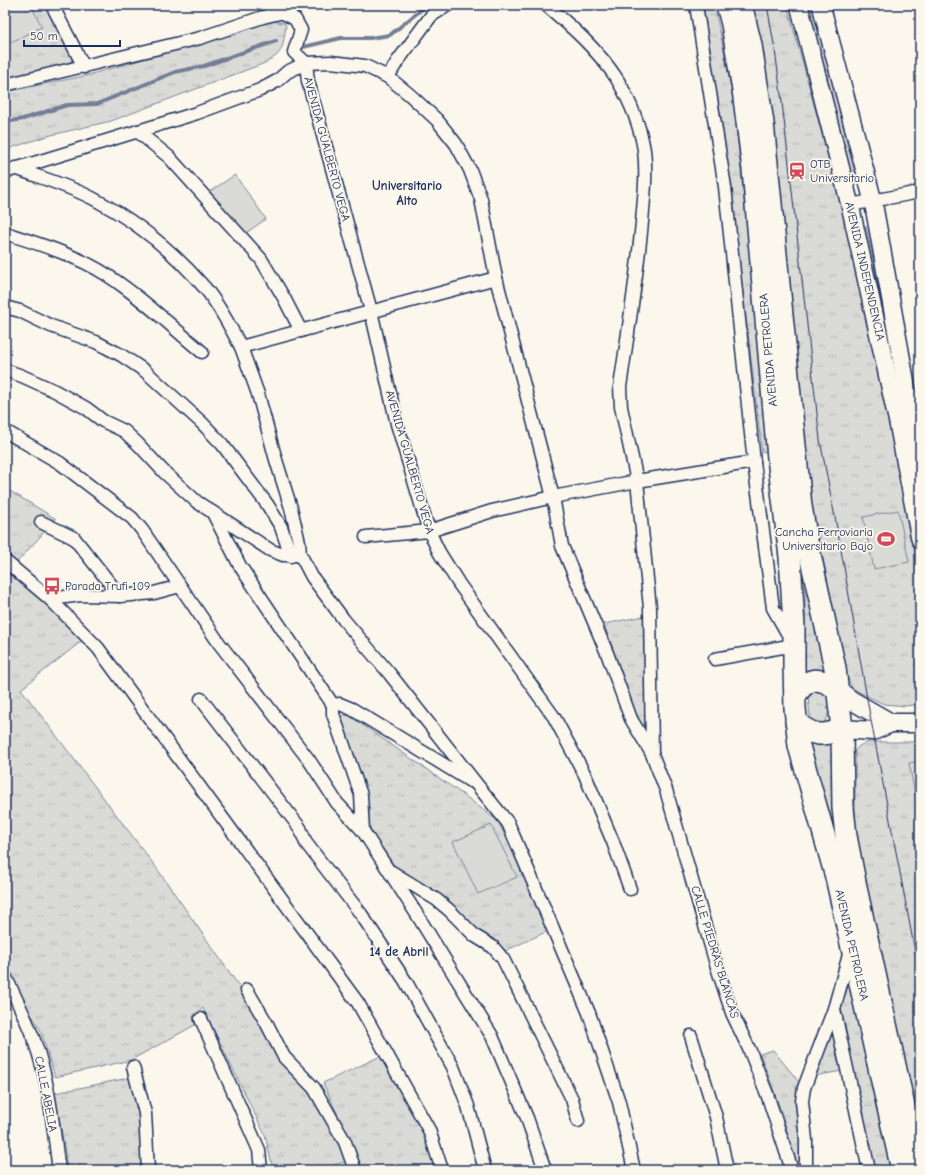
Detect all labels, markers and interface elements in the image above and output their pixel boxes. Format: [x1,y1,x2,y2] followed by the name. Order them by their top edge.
[24,22,120,48] scale bar
[30,29,58,43] text: 50 m
[301,75,353,223] street label: AVENIDA GUALBERTO VEGA
[810,157,874,185] place label: OTB Universitario
[787,161,807,181] station icon: OTB Universitario
[372,178,442,208] district label: Universitario Alto
[842,200,888,342] street label: AVENIDA INDEPENDENCIA
[756,293,780,407] street label: AVENIDA PETROLERA
[383,388,437,536] street label: AVENIDA GUALBERTO VEGA
[775,525,873,553] place label: Cancha Ferroviaria Universitario Bajo
[876,529,896,549] sports icon: Cancha Ferroviaria Universitario Bajo
[42,576,62,596] bus stop icon: Parada Trufi 109
[65,579,150,593] place label: Parada Trufi 109
[688,884,742,1020] street label: CALLE PIEDRAS BLANCAS
[832,888,872,1002] street label: AVENIDA PETROLERA
[370,944,428,959] district label: 14 de Abril
[32,1055,60,1133] street label: CALLE ABELIA

